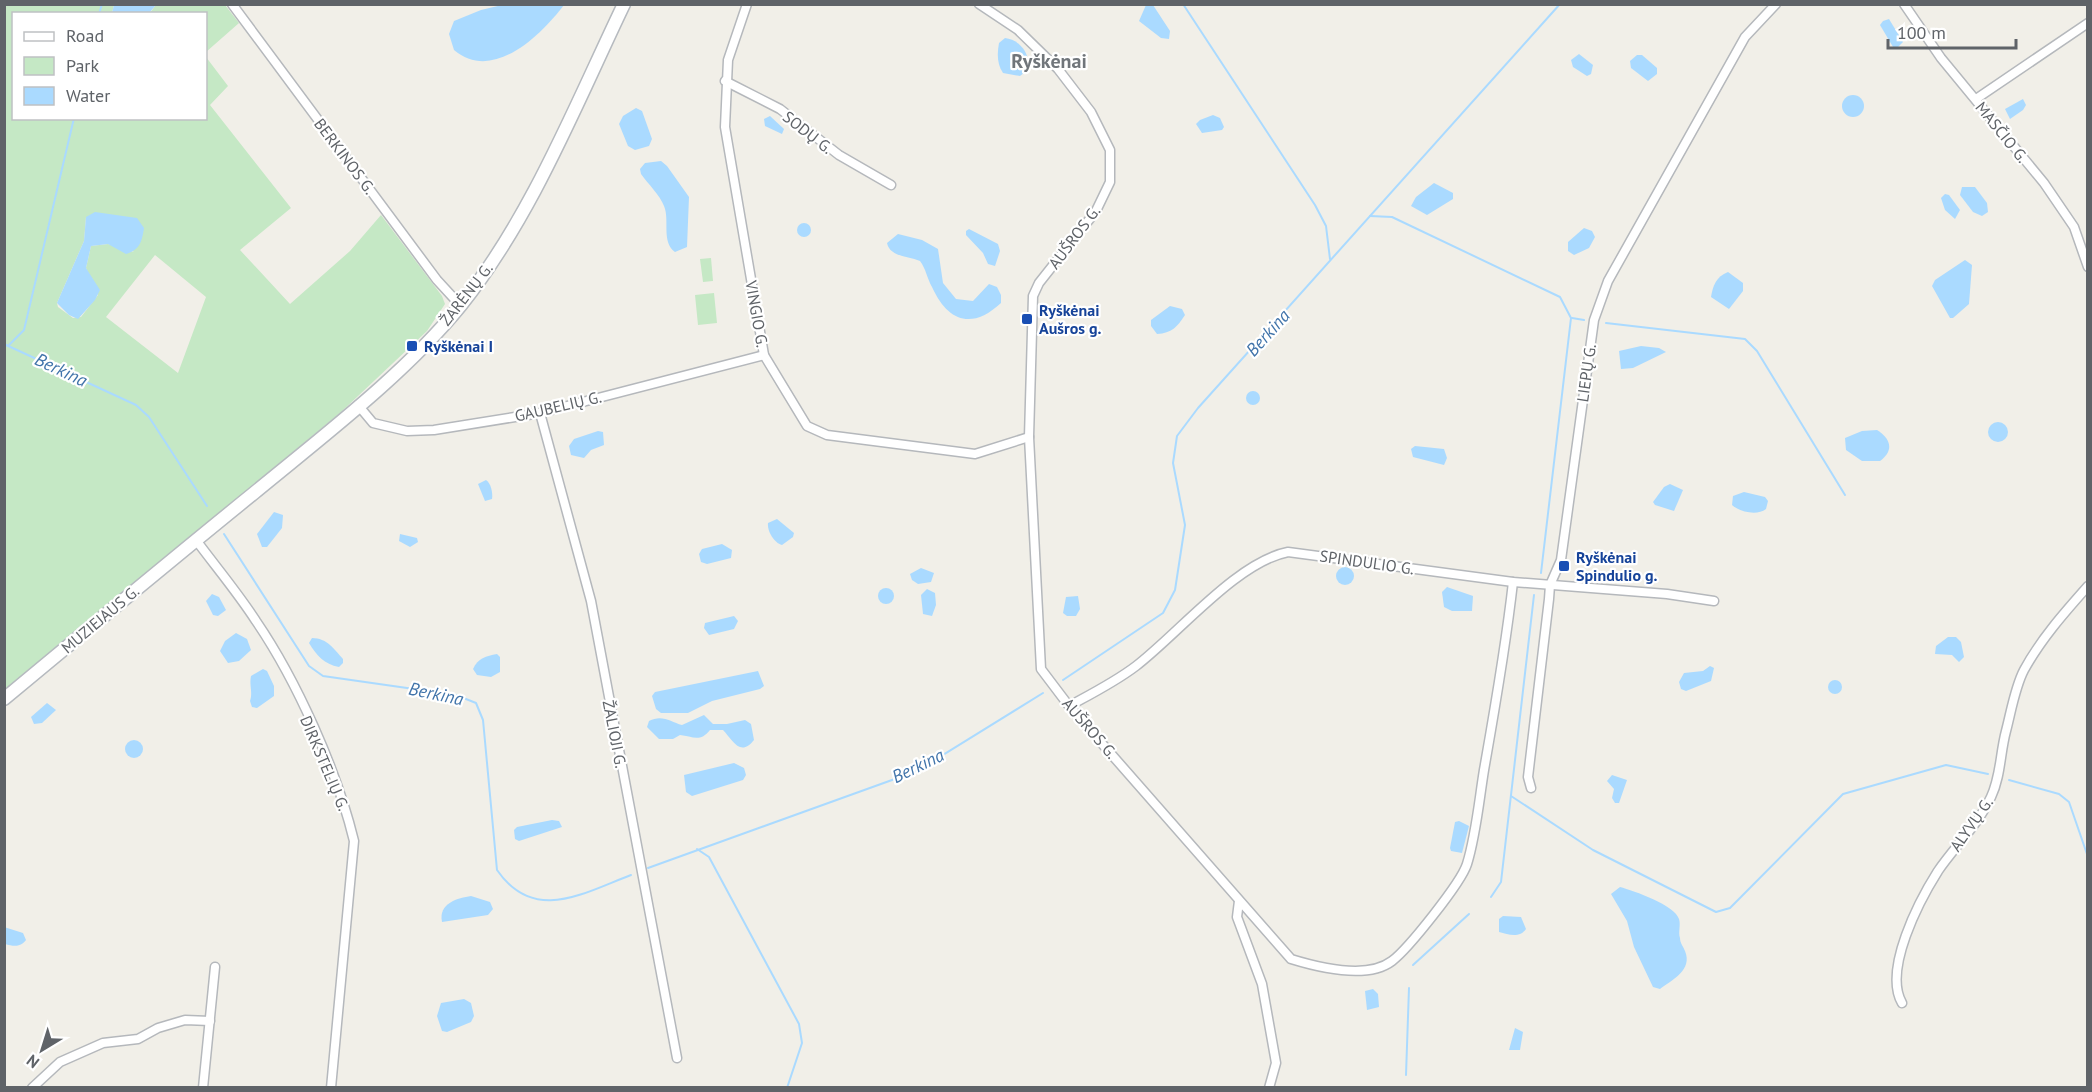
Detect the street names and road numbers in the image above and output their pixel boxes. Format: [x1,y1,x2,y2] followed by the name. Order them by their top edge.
[1971,97,2033,167] street label: MASČIO G.
[779,106,837,158] street label: SODŲ G.
[310,114,380,198] street label: BERKINOS G.
[1044,201,1104,273] street label: AUŠROS G.
[435,258,497,330] street label: ŽARĖNŲ G.
[741,278,773,349] street label: VINGIO G.
[1572,343,1600,403] street label: LIEPŲ G.
[513,386,603,426] street label: GAUBELIŲ G.
[1319,545,1415,579] street label: SPINDULIO G.
[57,581,143,657] street label: MUZIEJAUS G.
[1058,693,1122,763] street label: AUŠROS G.
[599,698,631,770] street label: ŽALIOJI G.
[296,713,354,813] street label: DIRKSTELIŲ G.
[1945,793,1997,855] street label: ALYVŲ G.

